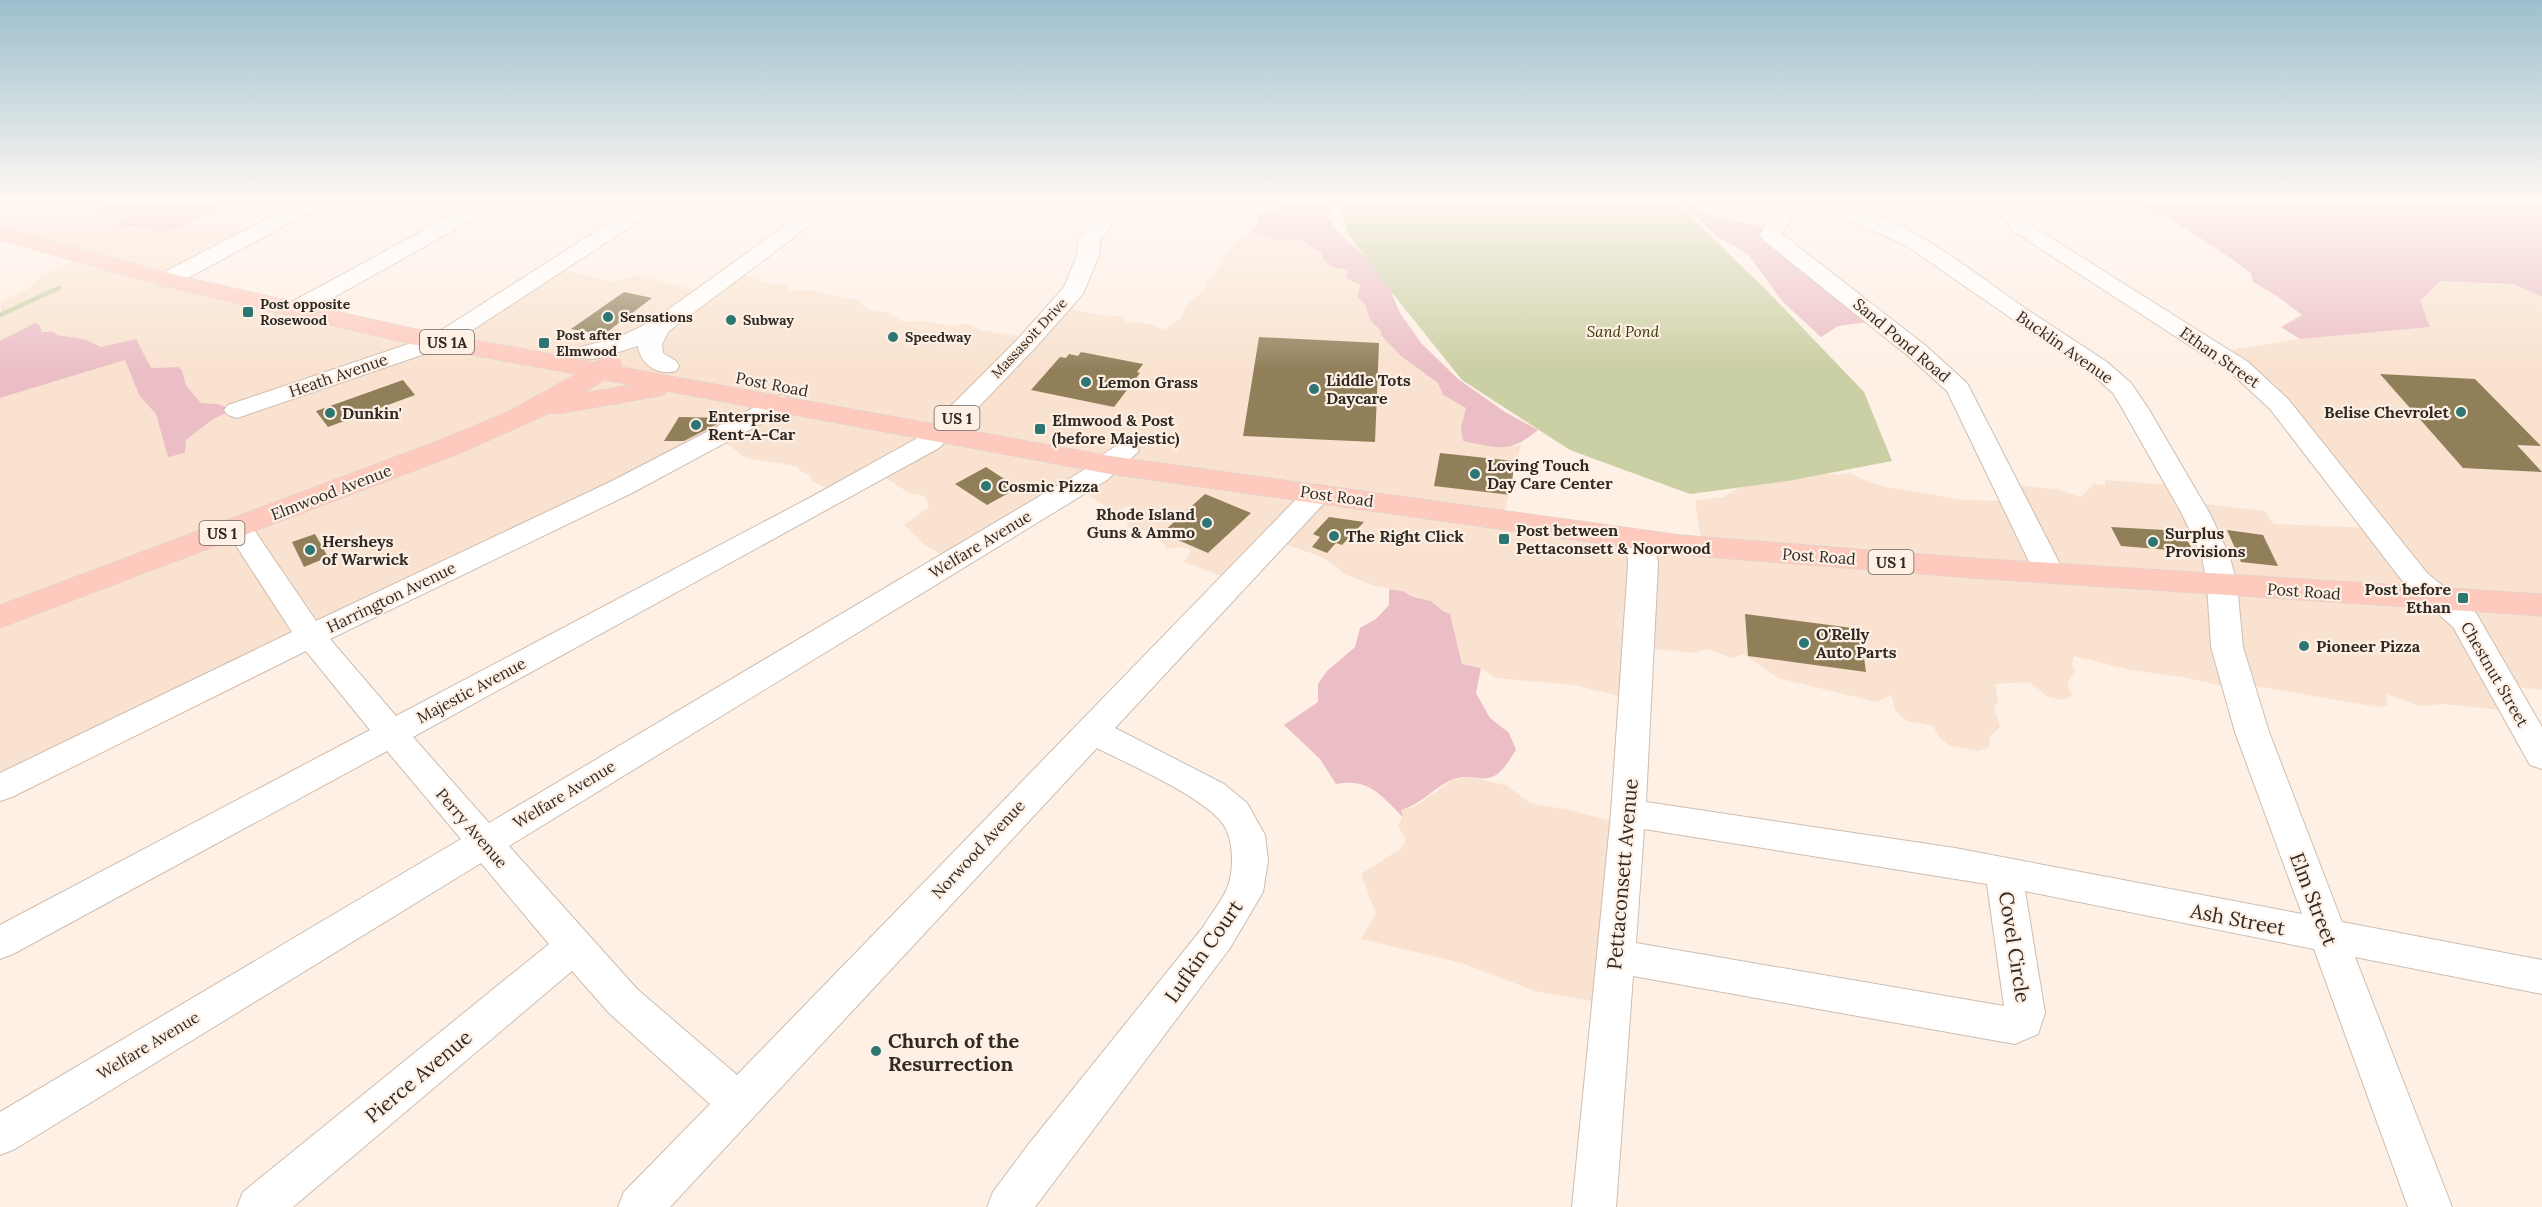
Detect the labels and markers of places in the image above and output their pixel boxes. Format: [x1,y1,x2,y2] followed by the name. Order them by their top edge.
[260,295,351,329] place label: Post opposite Rosewood
[241,305,255,319] marker: Post opposite Rosewood
[620,308,693,326] place label: Sensations
[601,310,615,324] marker: Sensations
[743,311,794,329] place label: Subway
[724,313,738,327] marker: Subway
[556,326,622,360] place label: Post after Elmwood
[905,328,971,346] place label: Speedway
[886,330,900,344] marker: Speedway
[537,336,551,350] marker: Post after Elmwood
[1326,370,1411,408] place label: Liddle Tots Daycare
[1098,372,1198,392] place label: Lemon Grass
[1079,375,1093,389] marker: Lemon Grass
[1307,382,1321,396] marker: Liddle Tots Daycare
[2324,402,2449,422] place label: Belise Chevrolet
[342,403,402,423] place label: Dunkin'
[2454,405,2468,419] marker: Belise Chevrolet
[323,406,337,420] marker: Dunkin'
[708,406,796,444] place label: Enterprise Rent-A-Car
[1052,410,1180,449] place label: Elmwood & Post (before Majestic)
[689,418,703,432] marker: Enterprise Rent-A-Car
[1033,422,1047,436] marker: Elmwood & Post (before Majestic)
[1487,455,1613,493] place label: Loving Touch Day Care Center
[1468,467,1482,481] marker: Loving Touch Day Care Center
[998,476,1099,496] place label: Cosmic Pizza
[979,479,993,493] marker: Cosmic Pizza
[1087,504,1195,542] place label: Rhode Island Guns & Ammo
[1200,516,1214,530] marker: Rhode Island Guns & Ammo
[1516,520,1711,558] place label: Post between Pettaconsett & Noorwood
[2165,523,2246,561] place label: Surplus Provisions
[1346,526,1464,546] place label: The Right Click
[1327,529,1341,543] marker: The Right Click
[322,531,409,569] place label: Hersheys of Warwick
[1497,532,1511,546] marker: Post between Pettaconsett & Noorwood
[2146,535,2160,549] marker: Surplus Provisions
[303,543,317,557] marker: Hersheys of Warwick
[2365,579,2451,617] place label: Post before Ethan
[2456,591,2470,605] marker: Post before Ethan
[1816,624,1897,662] place label: O'Relly Auto Parts
[1797,636,1811,650] marker: O'Relly Auto Parts
[2316,636,2421,656] place label: Pioneer Pizza
[2297,639,2311,653] marker: Pioneer Pizza
[888,1028,1019,1076] place label: Church of the Resurrection
[869,1044,883,1058] marker: Church of the Resurrection

